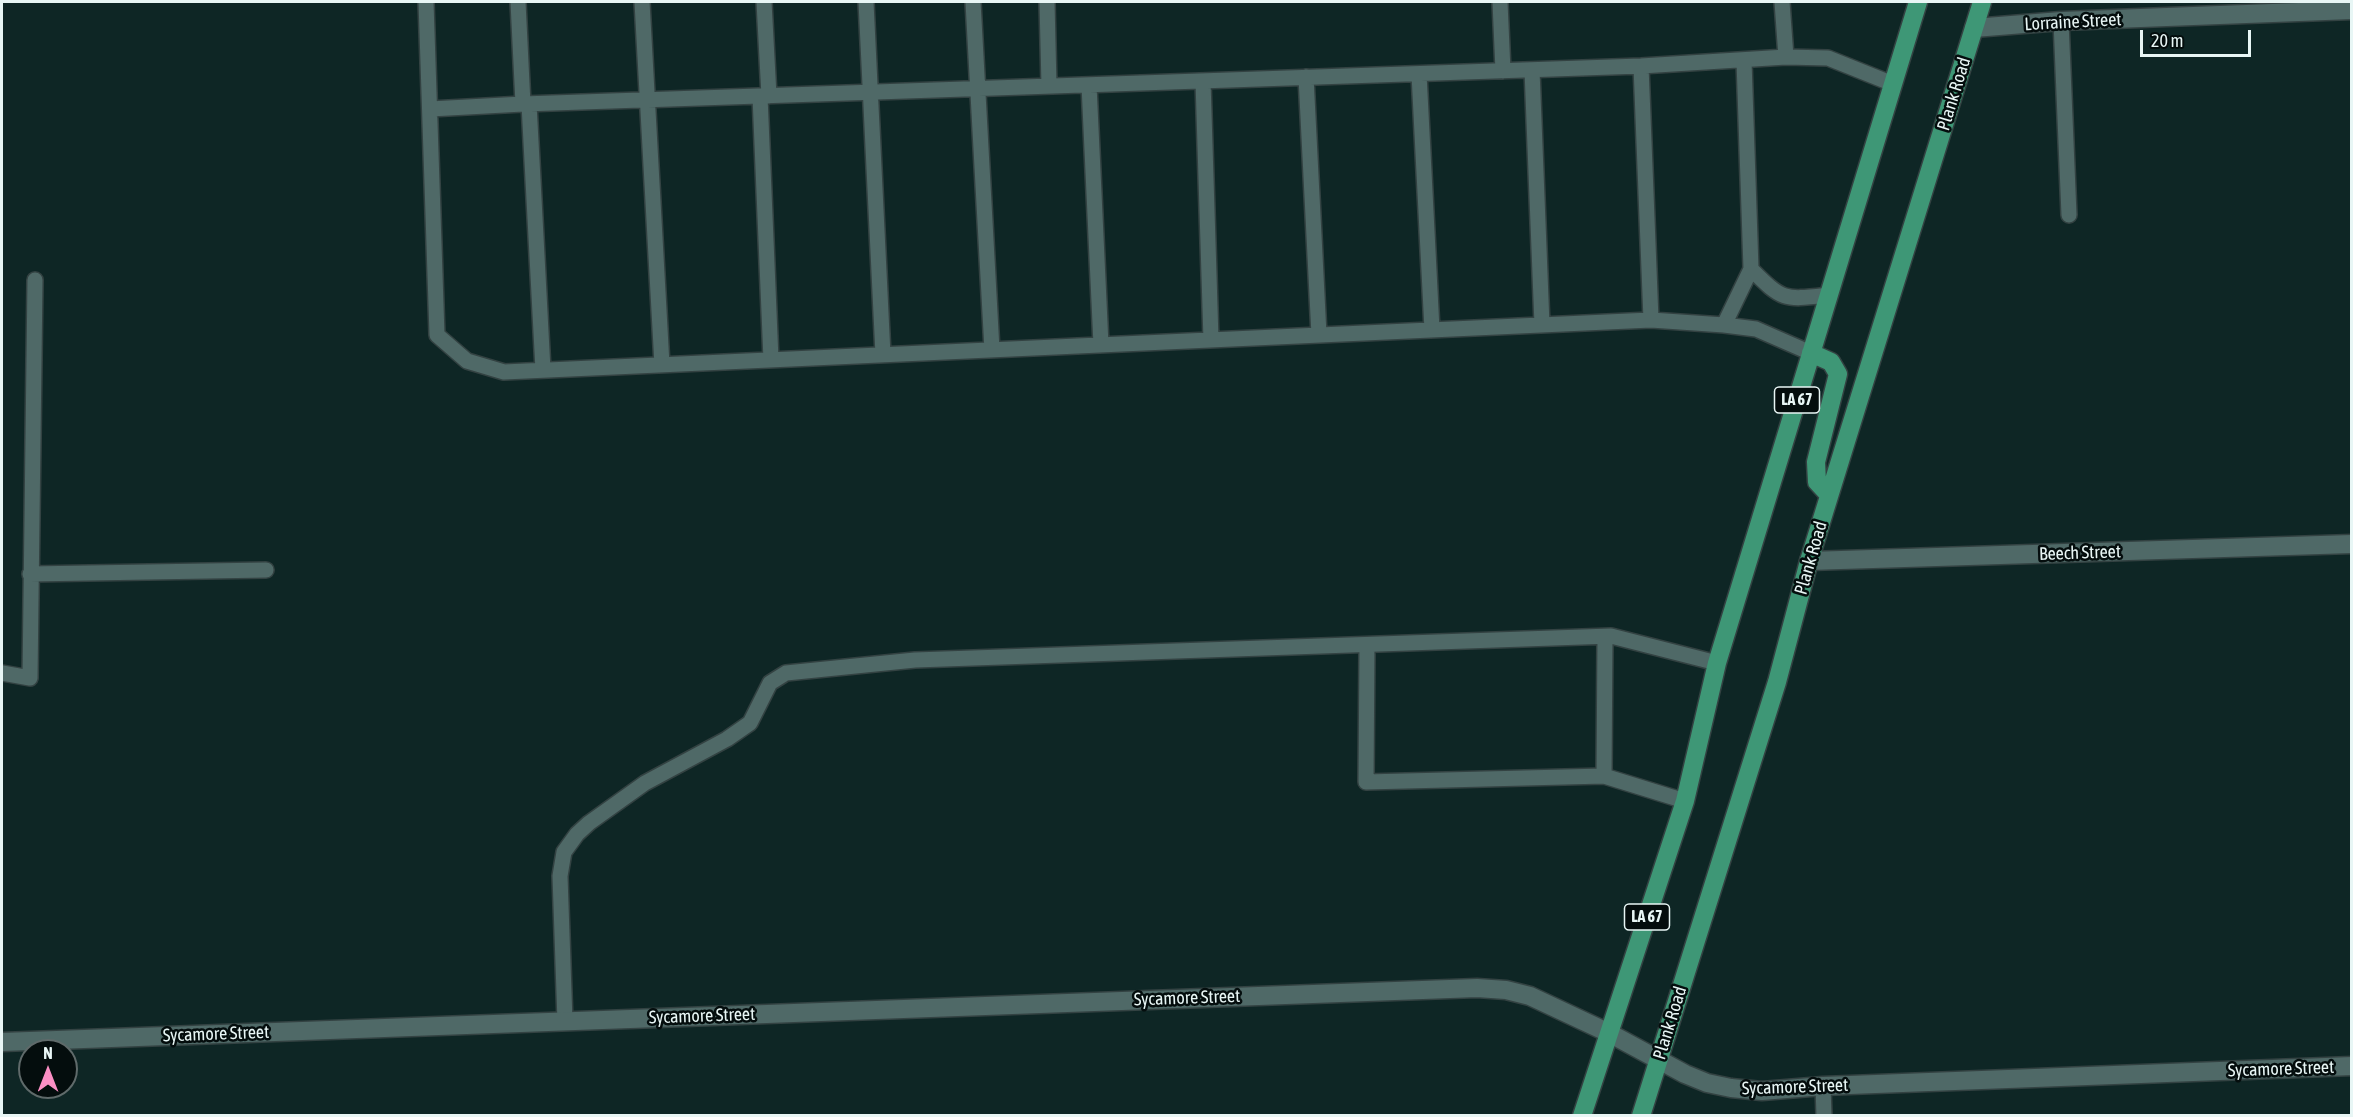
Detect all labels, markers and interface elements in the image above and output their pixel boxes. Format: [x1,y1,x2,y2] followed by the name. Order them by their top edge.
[2024,9,2122,35] street label: Lorraine Street
[2143,18,2254,56] scale bar
[2151,30,2183,51] text: 20 m
[1933,55,1975,133] street label: Plank Road
[1774,387,1820,413] road number: LA 67
[1790,519,1832,597] street label: Plank Road
[2039,541,2121,565] street label: Beech Street
[1624,904,1670,930] road number: LA 67
[1649,984,1691,1062] street label: Plank Road
[1133,985,1241,1011] street label: Sycamore Street
[648,1003,756,1029] street label: Sycamore Street
[162,1021,270,1047] street label: Sycamore Street
[18,1039,78,1099] north arrow
[43,1044,53,1062] text: N
[2227,1056,2335,1082] street label: Sycamore Street
[1741,1074,1849,1100] street label: Sycamore Street

